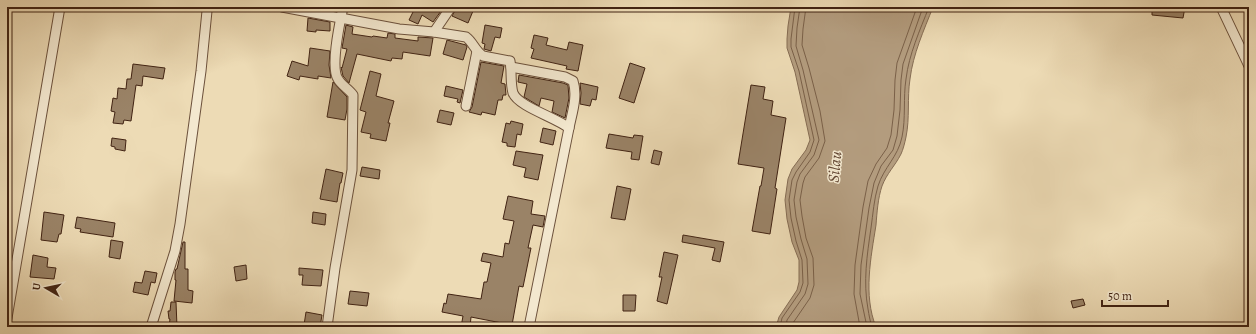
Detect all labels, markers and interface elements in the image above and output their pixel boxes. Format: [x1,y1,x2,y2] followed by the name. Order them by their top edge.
[823,150,847,184] water label: Silau
[26,268,66,308] north arrow
[29,281,45,291] text: U
[1102,282,1168,308] scale bar
[1108,288,1132,304] text: 50 m

